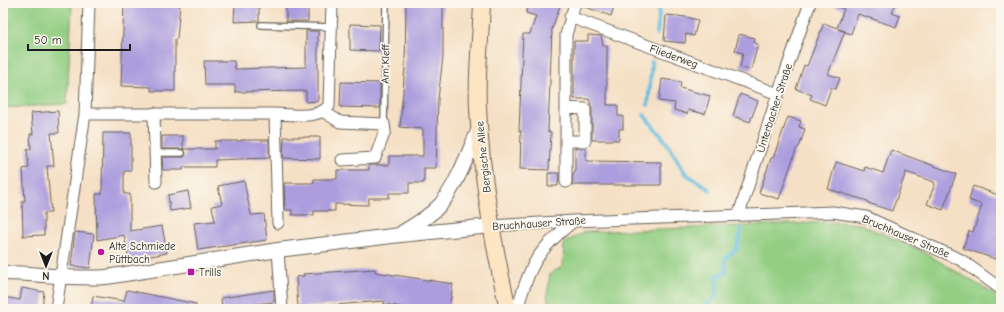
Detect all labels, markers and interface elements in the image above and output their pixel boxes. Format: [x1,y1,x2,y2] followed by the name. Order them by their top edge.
[28,26,130,52] scale bar
[34,33,62,47] text: 50 m
[648,42,700,71] street label: Fliederweg
[379,43,392,84] street label: Am Kleff
[754,61,795,154] street label: Unterbacher Straße
[473,120,494,193] street label: Bergische Allee
[860,212,952,261] street label: Bruchhauser Straße
[492,214,587,233] street label: Bruchhauser Straße
[109,240,176,266] place label: Alte Schmiede Püttbach
[26,246,66,286] north arrow
[96,247,106,257] marker: Alte Schmiede Püttbach
[199,266,221,279] place label: Trills
[186,267,196,277] marker: Trills
[42,269,50,282] text: N

